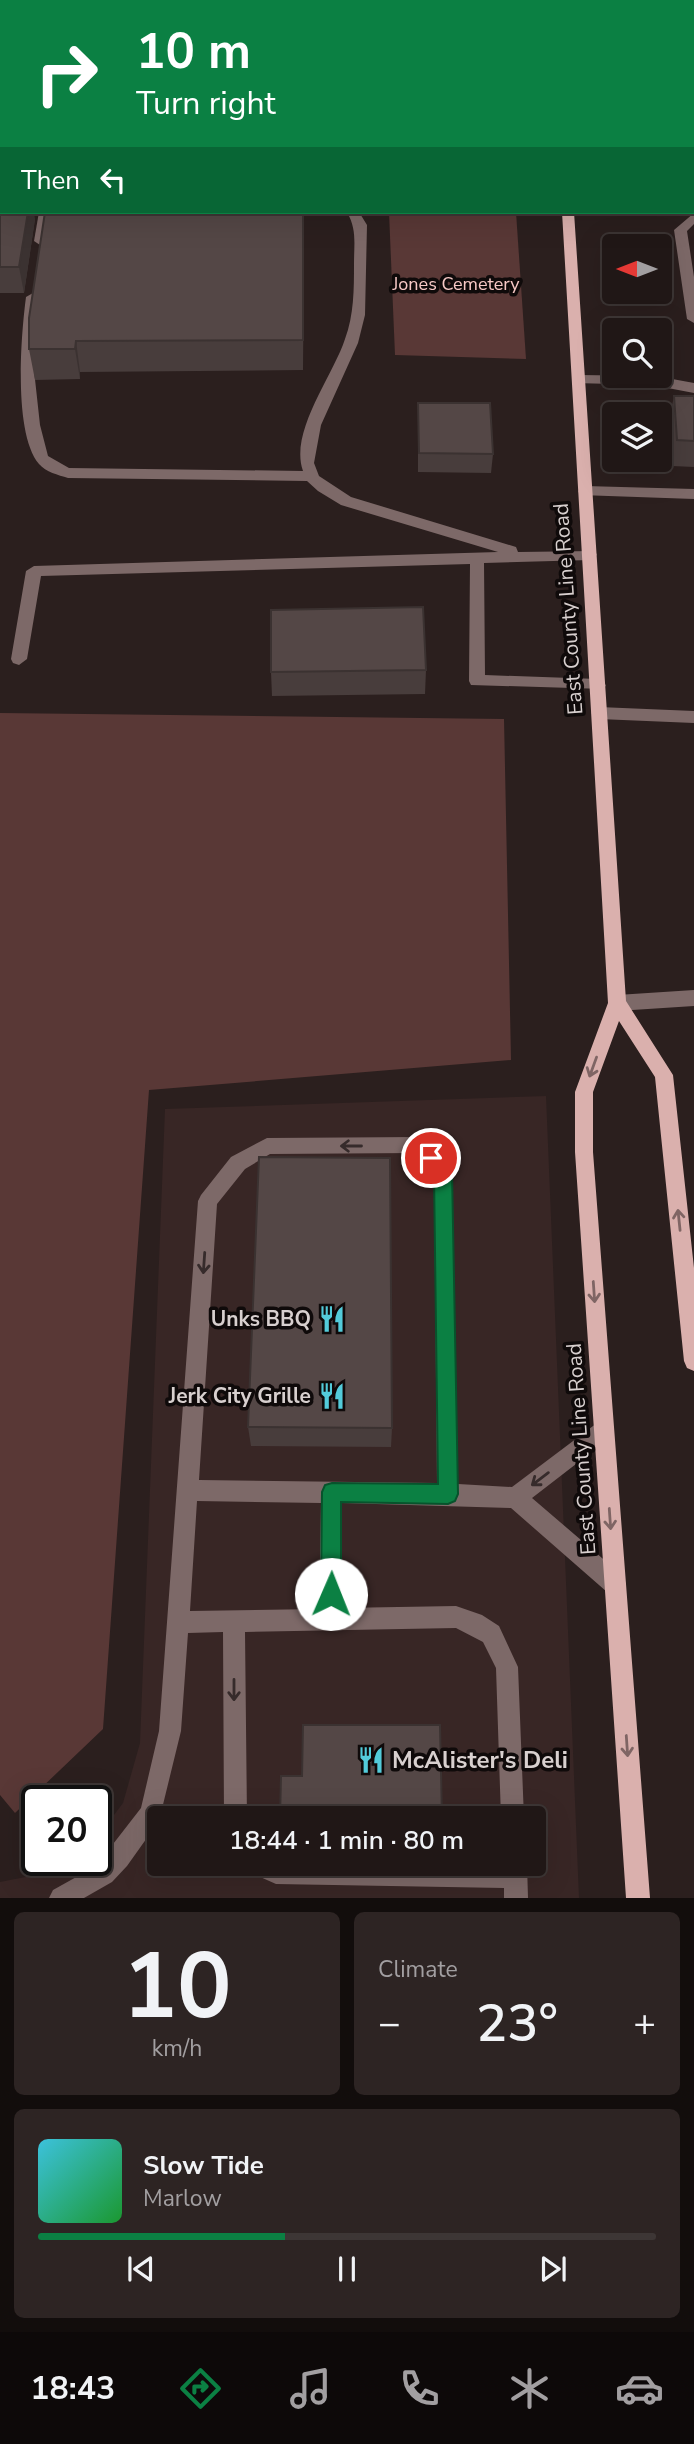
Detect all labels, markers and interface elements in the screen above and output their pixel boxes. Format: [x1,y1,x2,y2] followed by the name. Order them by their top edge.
[136,18,251,85] text: 10 m
[21,28,112,119] icon: right
[136,82,276,125] text: Turn right
[94,161,132,199] icon: left
[21,163,80,198] text: Then
[602,234,672,304] north arrow
[602,234,672,472] map controls
[392,272,520,296] park label: Jones Cemetery
[602,318,672,388] button: search
[602,402,672,472] button: layers
[547,502,589,716] street label: East County Line Road
[586,1055,599,1077] one-way arrow
[401,1128,461,1188] pin
[339,1139,362,1153] one-way arrow
[412,1139,450,1177] icon: arrive
[672,1209,685,1231] one-way arrow
[197,1251,210,1274] one-way arrow
[588,1280,601,1303] one-way arrow
[317,1304,347,1334] restaurant icon: Unks BBQ
[211,1305,311,1333] place label: Unks BBQ
[560,1342,602,1556] street label: East County Line Road
[317,1381,347,1411] restaurant icon: Jerk City Grille
[168,1382,311,1410] place label: Jerk City Grille
[531,1472,550,1487] one-way arrow
[604,1507,617,1530] one-way arrow
[294,1557,368,1631] position arrow
[227,1678,241,1701] one-way arrow
[620,1734,633,1757] one-way arrow
[392,1744,568,1776] place label: McAlister's Deli
[356,1745,386,1775] restaurant icon: McAlister's Deli
[21,1785,112,1876] speed limit sign: 20
[229,1823,464,1858] text: 18:44 · 1 min · 80 m
[122,1925,232,2049] text: 10
[378,1954,458,1985] text: Climate
[476,1988,558,2059] text: 23°
[378,1998,401,2049] text: −
[633,1998,656,2049] text: +
[152,2033,202,2064] text: km/h
[143,2148,264,2183] text: Slow Tide
[143,2183,222,2214] text: Marlow
[122,2250,160,2288] icon: previous
[328,2250,366,2288] icon: pause
[534,2250,572,2288] icon: next
[176,2364,225,2413] icon: directions
[286,2364,335,2413] icon: music
[395,2364,444,2413] icon: phone
[505,2364,554,2413] icon: climate
[615,2364,664,2413] icon: car
[30,2367,115,2410] text: 18:43

